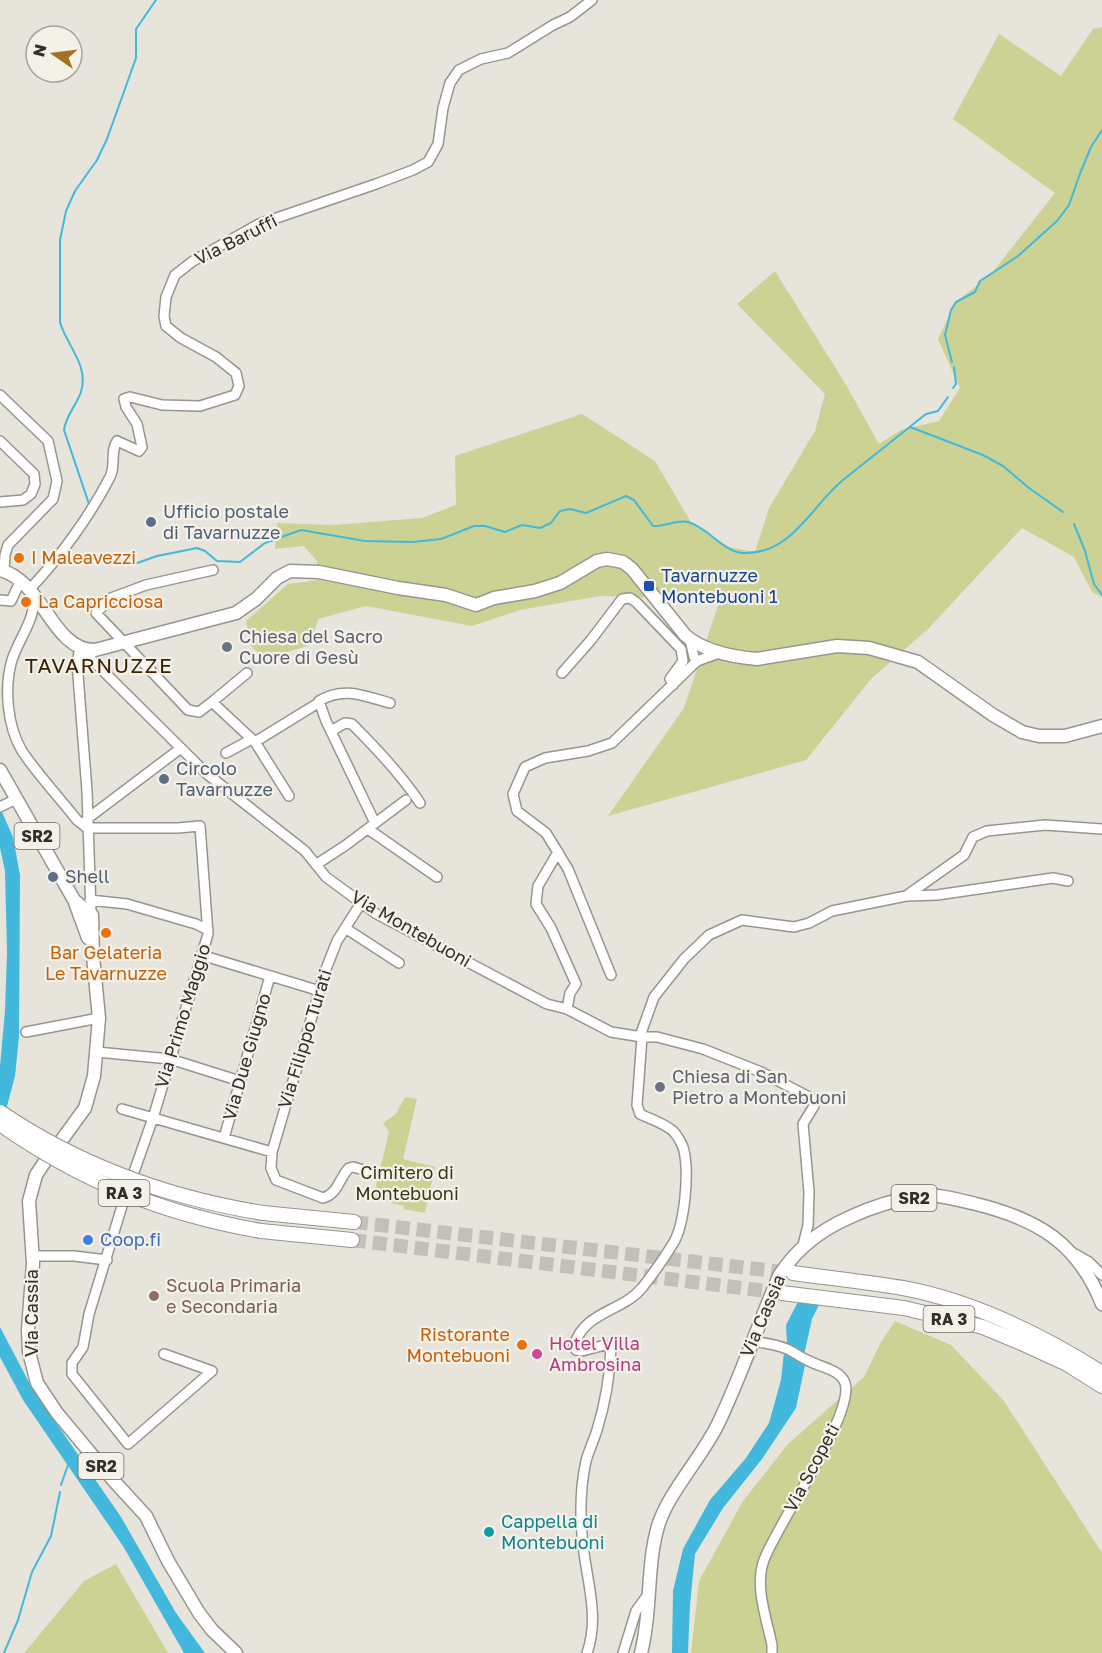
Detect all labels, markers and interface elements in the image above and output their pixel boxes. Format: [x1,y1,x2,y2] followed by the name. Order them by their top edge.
[24,24,84,84] north arrow
[28,42,51,59] text: N
[191,209,281,269] street label: Via Baruffi
[163,500,289,543] place label: Ufficio postale di Tavarnuzze
[144,515,158,529] marker: Ufficio postale di Tavarnuzze
[31,546,136,568] place label: I Maleavezzi
[12,551,26,565] marker: I Maleavezzi
[661,564,778,607] place label: Tavarnuzze Montebuoni 1
[642,579,656,593] marker: Tavarnuzze Montebuoni 1
[38,590,163,612] place label: La Capricciosa
[19,595,33,609] marker: La Capricciosa
[239,625,383,668] place label: Chiesa del Sacro Cuore di Gesù
[220,640,234,654] marker: Chiesa del Sacro Cuore di Gesù
[25,652,173,678] district label: TAVARNUZZE
[176,757,273,800] place label: Circolo Tavarnuzze
[157,772,171,786] marker: Circolo Tavarnuzze
[15,823,60,849] road number: SR2
[65,865,110,887] place label: Shell
[46,870,60,884] marker: Shell
[348,885,475,971] street label: Via Montebuoni
[99,926,113,940] marker: Bar Gelateria Le Tavarnuzze
[45,941,167,984] place label: Bar Gelateria Le Tavarnuzze
[150,941,214,1091] street label: Via Primo Maggio
[272,966,336,1111] street label: Via Filippo Turati
[217,991,275,1123] street label: Via Due Giugno
[672,1065,847,1108] place label: Chiesa di San Pietro a Montebuoni
[653,1080,667,1094] marker: Chiesa di San Pietro a Montebuoni
[355,1161,459,1204] park label: Cimitero di Montebuoni
[98,1180,150,1206] road number: RA 3
[892,1185,936,1211] road number: SR2
[100,1228,161,1250] place label: Coop.fi
[81,1233,95,1247] marker: Coop.fi
[20,1269,42,1357] street label: Via Cassia
[735,1271,789,1360] street label: Via Cassia
[166,1274,301,1317] place label: Scuola Primaria e Secondaria
[147,1289,161,1303] marker: Scuola Primaria e Secondaria
[924,1306,974,1332] road number: RA 3
[407,1323,510,1366] place label: Ristorante Montebuoni
[549,1332,641,1375] place label: Hotel Villa Ambrosina
[515,1338,529,1352] marker: Ristorante Montebuoni
[530,1347,544,1361] marker: Hotel Villa Ambrosina
[779,1419,844,1516] street label: Via Scopeti
[78,1453,124,1479] road number: SR2
[501,1510,604,1553] place label: Cappella di Montebuoni
[482,1525,496,1539] marker: Cappella di Montebuoni

